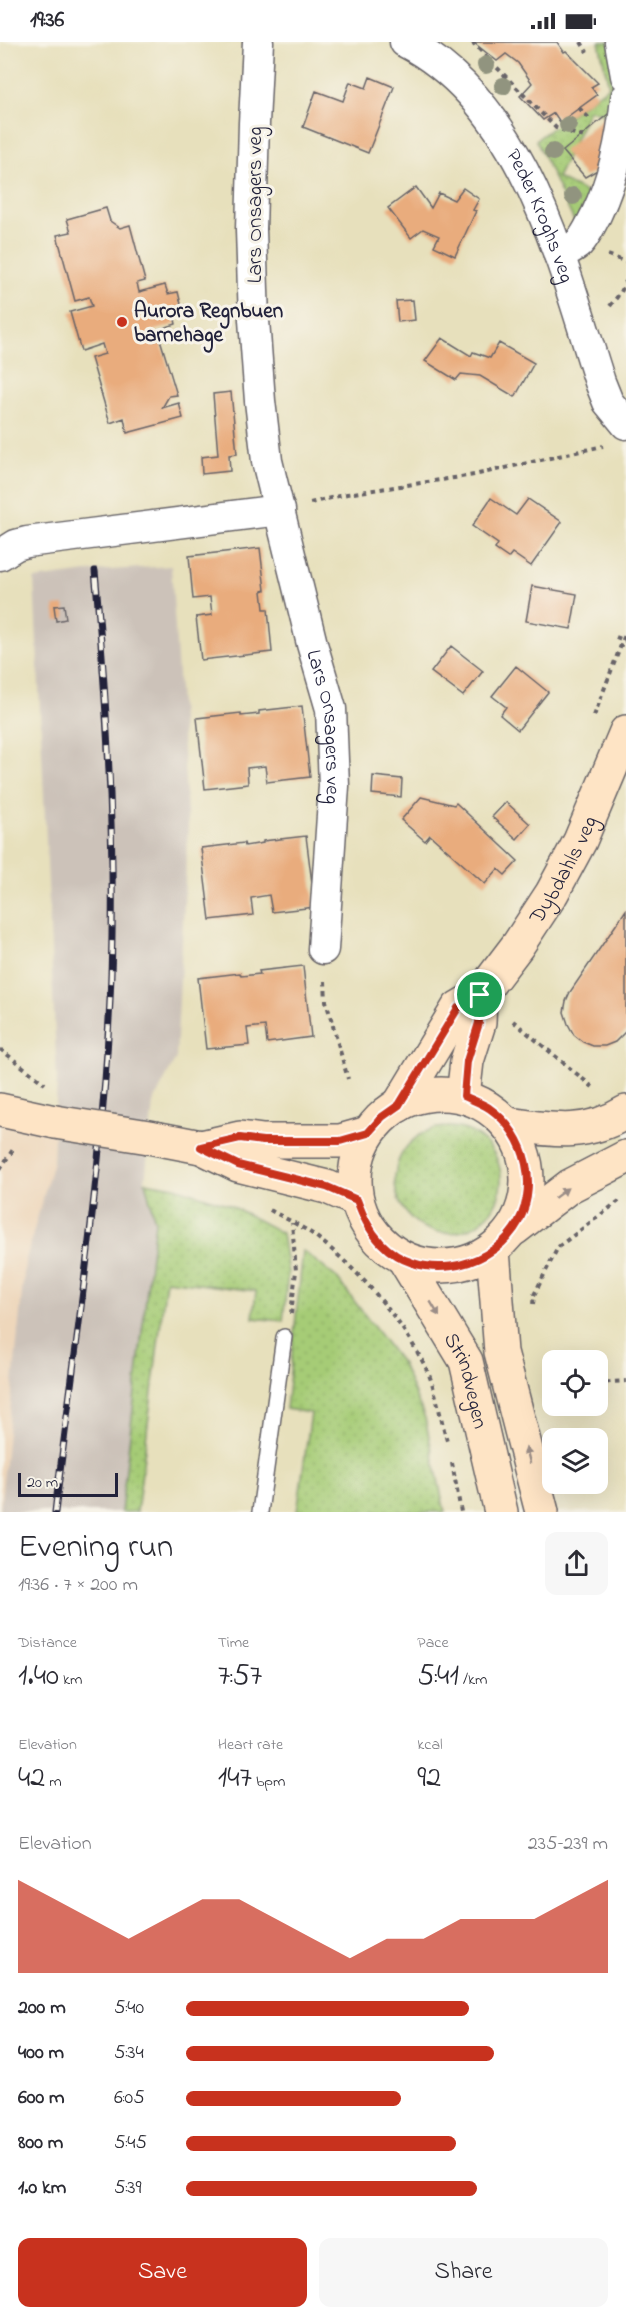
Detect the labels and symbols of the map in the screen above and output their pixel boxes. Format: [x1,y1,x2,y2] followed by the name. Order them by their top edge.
[241,127,273,283] street label: Lars Onsagers veg
[497,144,581,288] street label: Peder Kroghs veg
[134,297,283,353] place label: Aurora Regnbuen barnehage
[115,315,129,329] marker: Aurora Regnbuen barnehage
[297,646,347,805] street label: Lars Onsagers veg
[522,812,608,931] street label: Dybdahls veg
[454,969,505,1020] pin
[553,1188,568,1200] one-way arrow
[429,1301,440,1317] one-way arrow
[435,1327,494,1432] street label: Strindvegen
[522,1446,532,1464] one-way arrow
[18,1470,118,1498] scale bar

